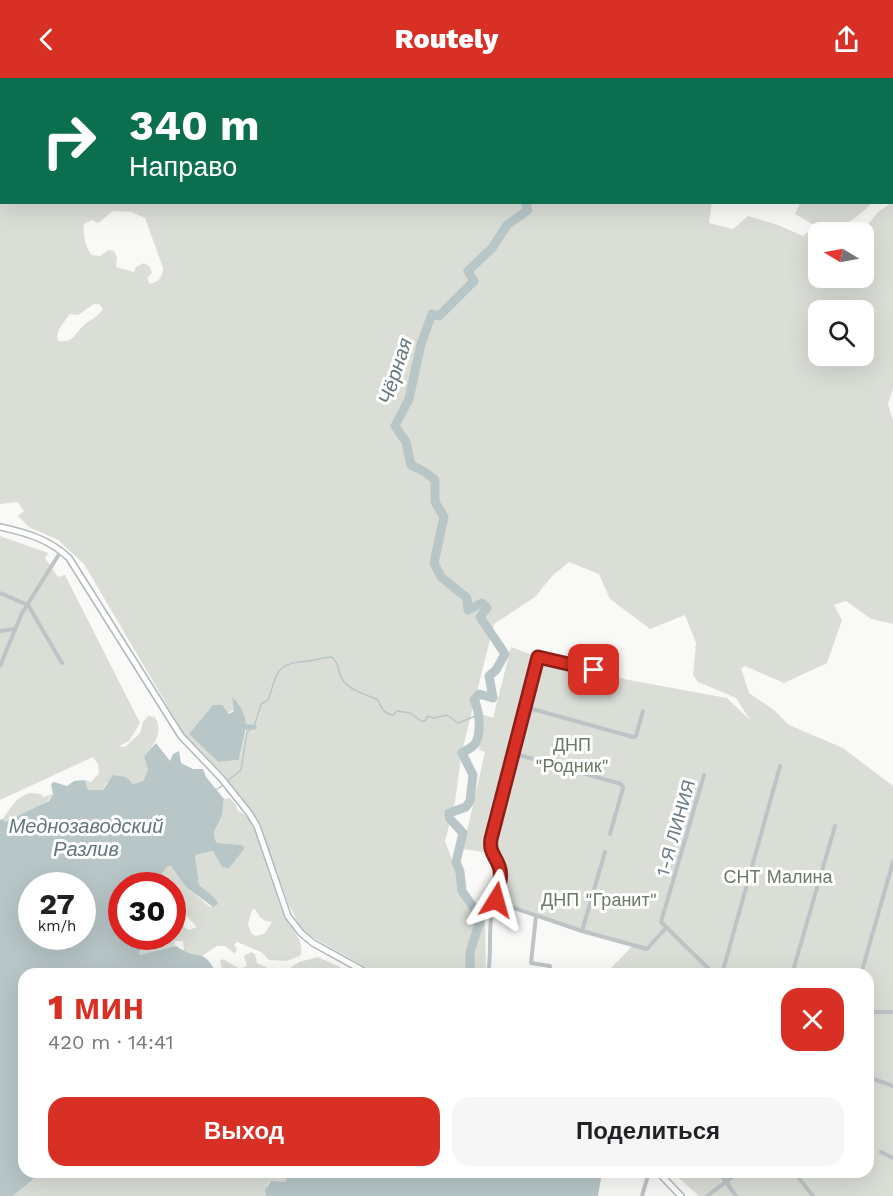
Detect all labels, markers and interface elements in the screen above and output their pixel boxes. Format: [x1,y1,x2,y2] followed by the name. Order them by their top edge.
[30,23,63,56] icon: back
[395,23,498,55] text: Routely
[830,23,863,56] icon: share
[129,101,260,150] text: 340 m
[30,102,108,180] icon: right
[129,151,237,183] text: Направо
[808,222,874,288] north arrow
[808,222,874,366] map controls
[808,300,874,366] button: search
[373,334,417,407] water label: Чёрная
[568,644,619,695] pin
[577,653,610,686] icon: arrive
[535,734,609,776] park label: ДНП "Родник"
[652,777,699,878] street label: 1-Я ЛИНИЯ
[9,814,163,861] water label: Меднозаводский Разлив
[724,866,833,887] park label: СНТ Малина
[464,868,528,932] position arrow
[108,872,186,950] speed limit sign: 30
[39,886,75,921] text: 27
[541,889,657,910] park label: ДНП "Гранит"
[38,917,76,935] text: km/h
[48,986,144,1028] text: 1 мин
[781,988,844,1051] button: close
[48,1030,174,1054] text: 420 m · 14:41
[48,1097,440,1166] button: Выход
[452,1097,844,1166] button: Поделиться

